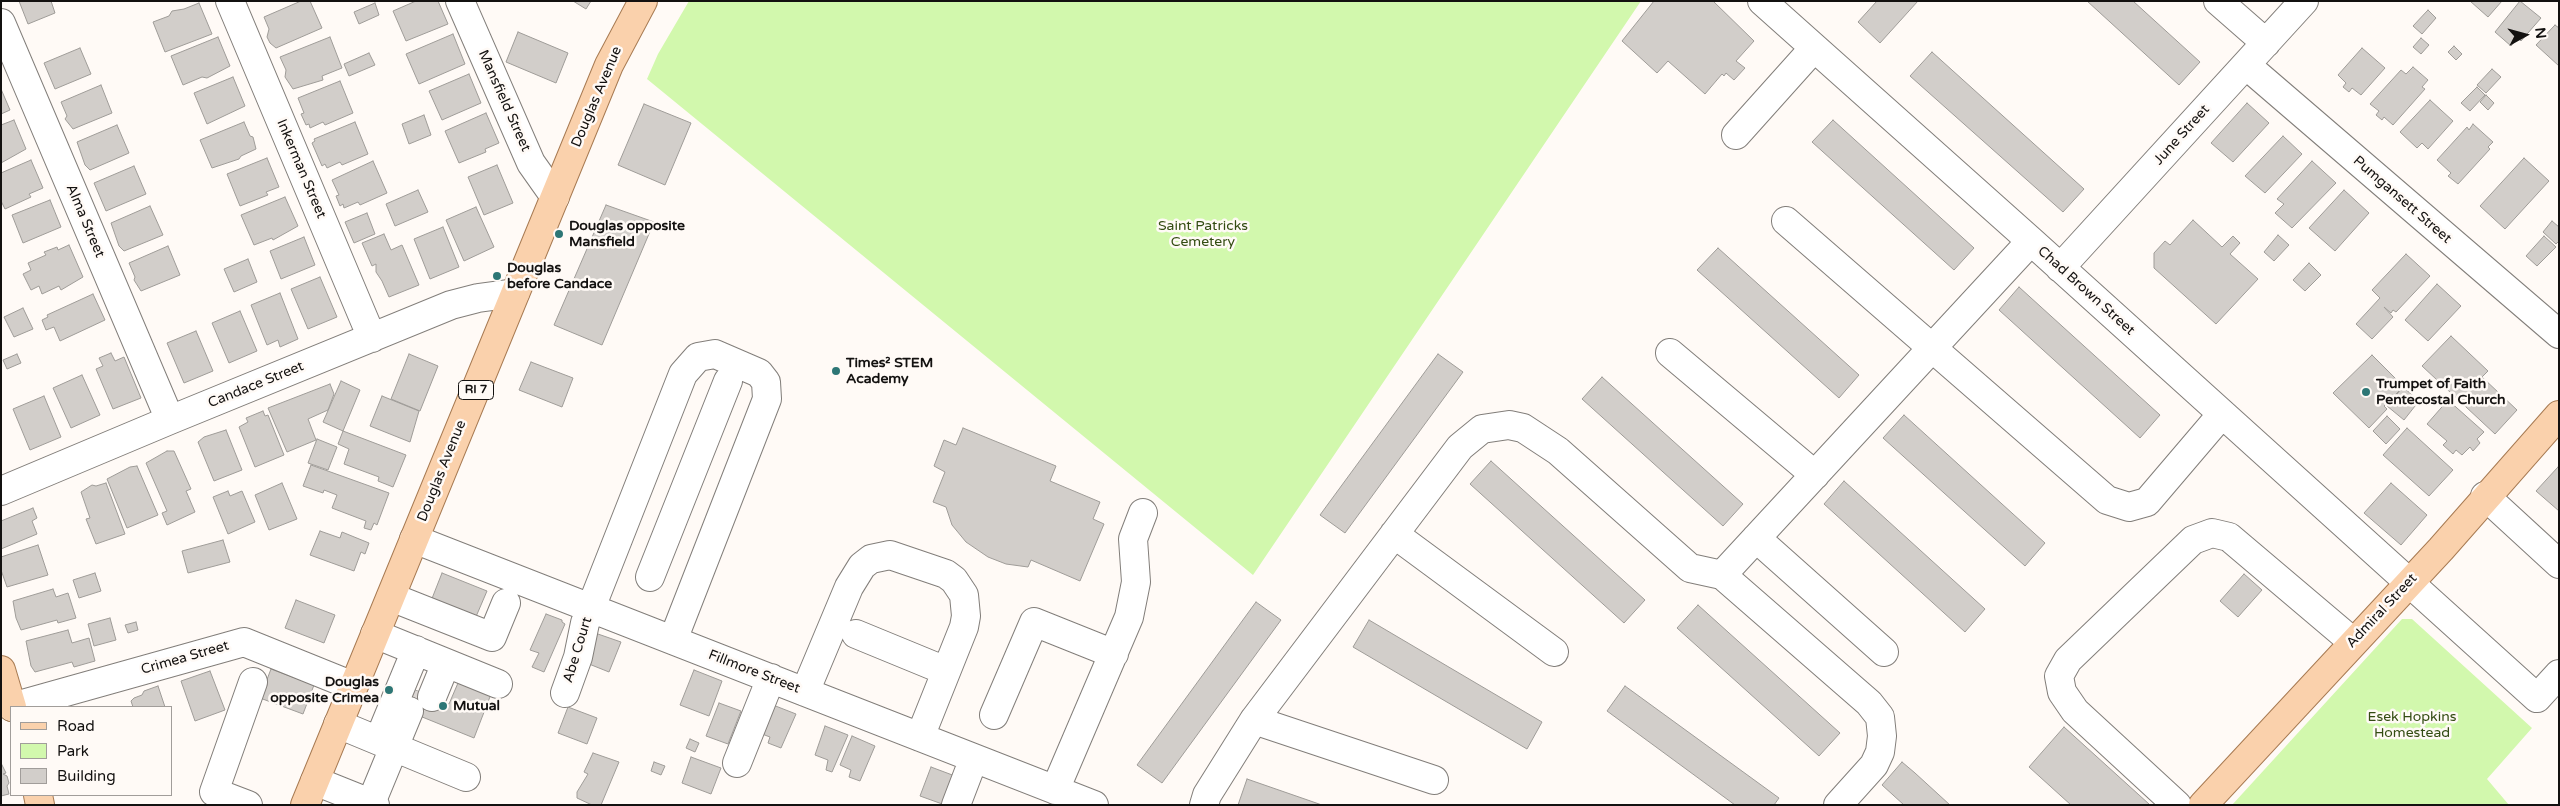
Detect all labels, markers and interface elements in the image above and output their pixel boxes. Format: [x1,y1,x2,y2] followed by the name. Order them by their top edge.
[2500,10,2550,60] north arrow
[2531,26,2550,40] text: N
[568,44,626,150] street label: Douglas Avenue
[474,48,534,154] street label: Mansfield Street
[2151,101,2213,169] street label: June Street
[273,117,329,221] street label: Inkerman Street
[2349,153,2455,247] street label: Pumgansett Street
[62,182,108,260] street label: Alma Street
[569,218,685,250] place label: Douglas opposite Mansfield
[1158,218,1248,250] park label: Saint Patricks Cemetery
[553,228,565,240] marker: Douglas opposite Mansfield
[2034,243,2138,339] street label: Chad Brown Street
[507,260,612,292] place label: Douglas before Candace
[491,270,503,282] marker: Douglas before Candace
[846,355,933,388] place label: Times² STEM Academy
[206,358,306,412] street label: Candace Street
[830,365,842,377] marker: Times² STEM Academy
[2376,376,2505,408] place label: Trumpet of Faith Pentecostal Church
[458,380,494,400] road number: RI 7
[2360,386,2372,398] marker: Trumpet of Faith Pentecostal Church
[414,418,470,524] street label: Douglas Avenue
[2343,570,2421,652] street label: Admiral Street
[560,615,596,685] street label: Abe Court
[139,637,231,679] street label: Crimea Street
[706,647,802,697] street label: Fillmore Street
[270,674,379,706] place label: Douglas opposite Crimea
[383,684,395,696] marker: Douglas opposite Crimea
[453,698,500,714] place label: Mutual
[437,700,449,712] marker: Mutual
[10,706,172,796] legend
[2368,709,2456,742] park label: Esek Hopkins Homestead
[57,717,95,735] text: Road
[57,742,89,760] text: Park
[57,767,116,785] text: Building

